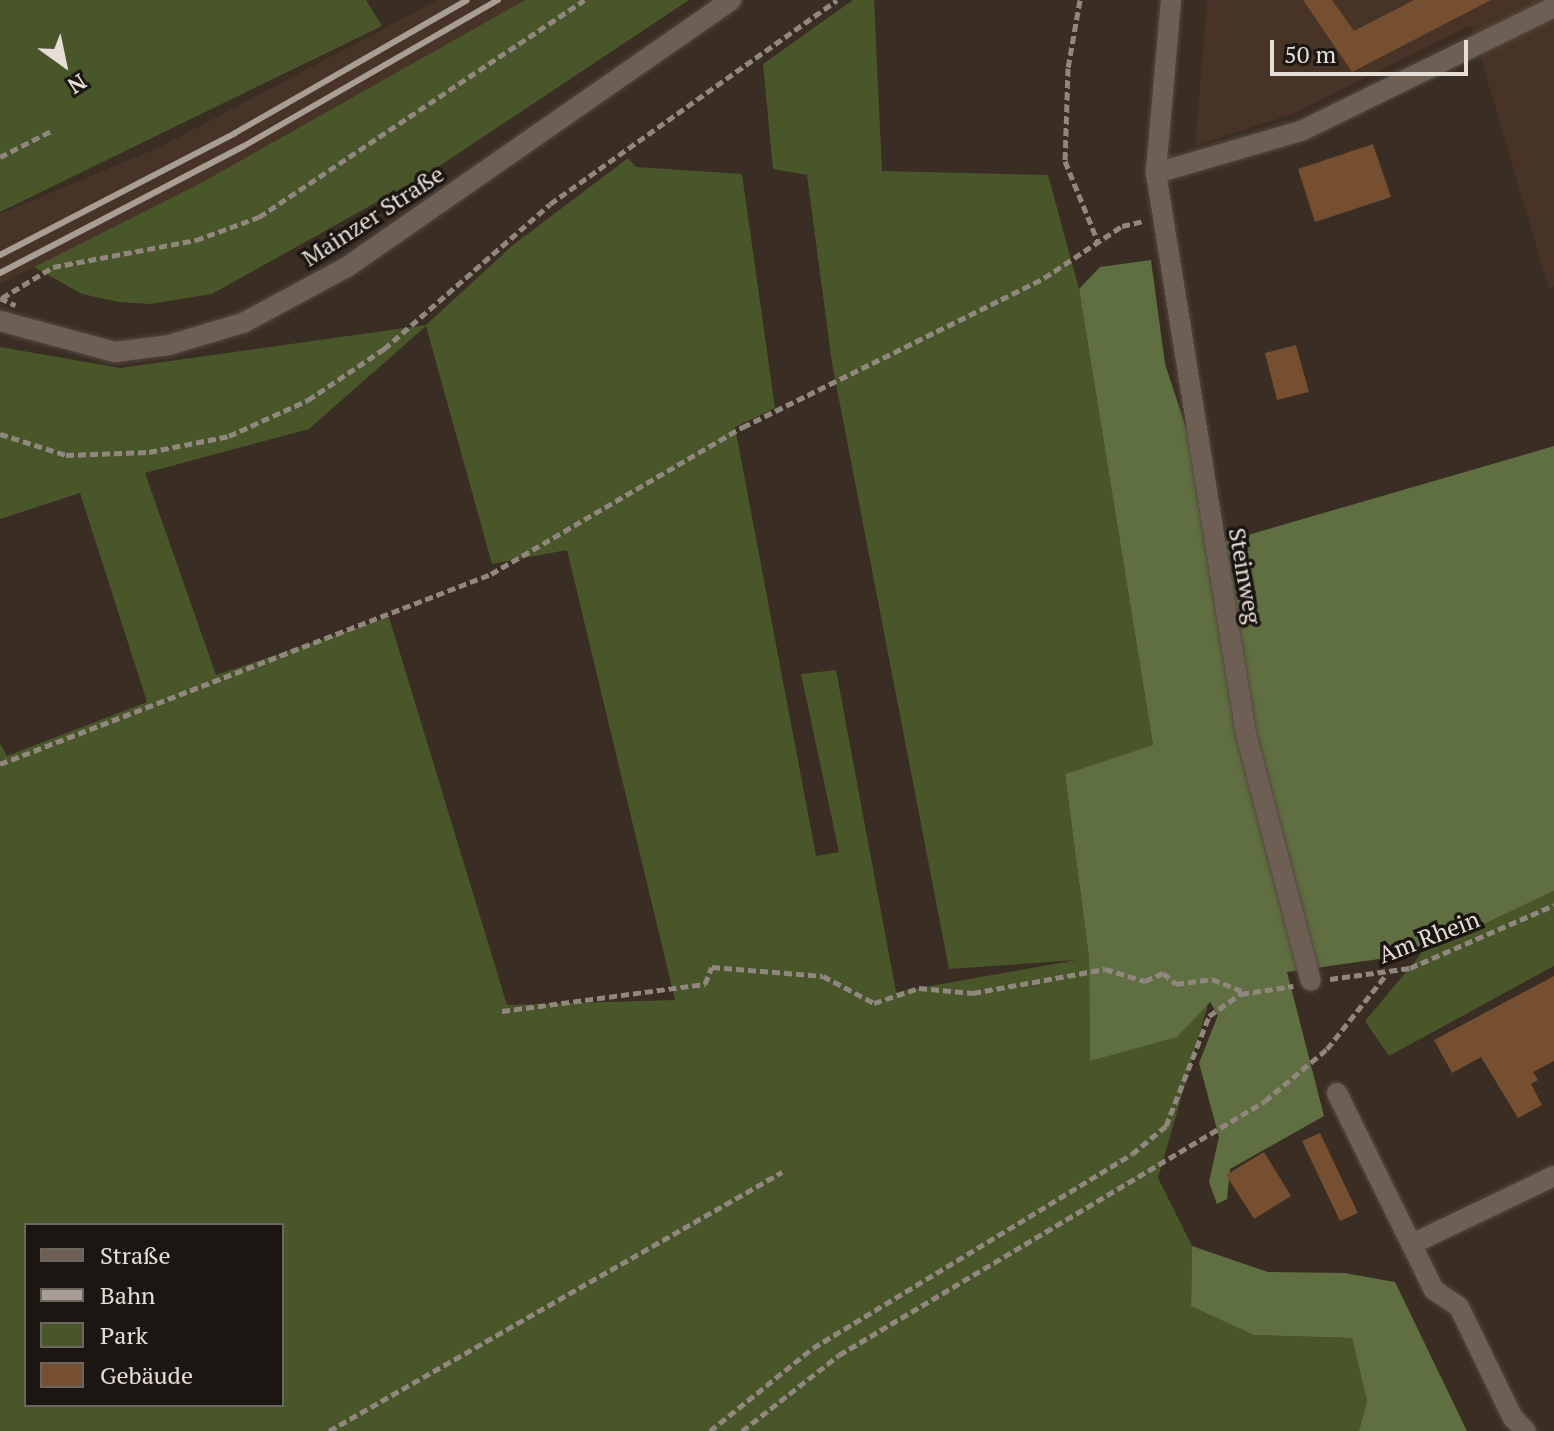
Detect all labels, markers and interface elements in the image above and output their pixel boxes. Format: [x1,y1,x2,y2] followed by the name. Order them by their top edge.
[24,24,104,104] north arrow
[1274,24,1472,74] scale bar
[1284,38,1336,70] text: 50 m
[62,68,92,101] text: N
[297,159,449,273] street label: Mainzer Straße
[1222,526,1268,626] street label: Steinweg
[1374,905,1484,969] street label: Am Rhein
[24,1223,284,1407] legend
[100,1239,171,1271] text: Straße
[100,1279,155,1311] text: Bahn
[100,1319,148,1351] text: Park
[100,1359,193,1391] text: Gebäude

